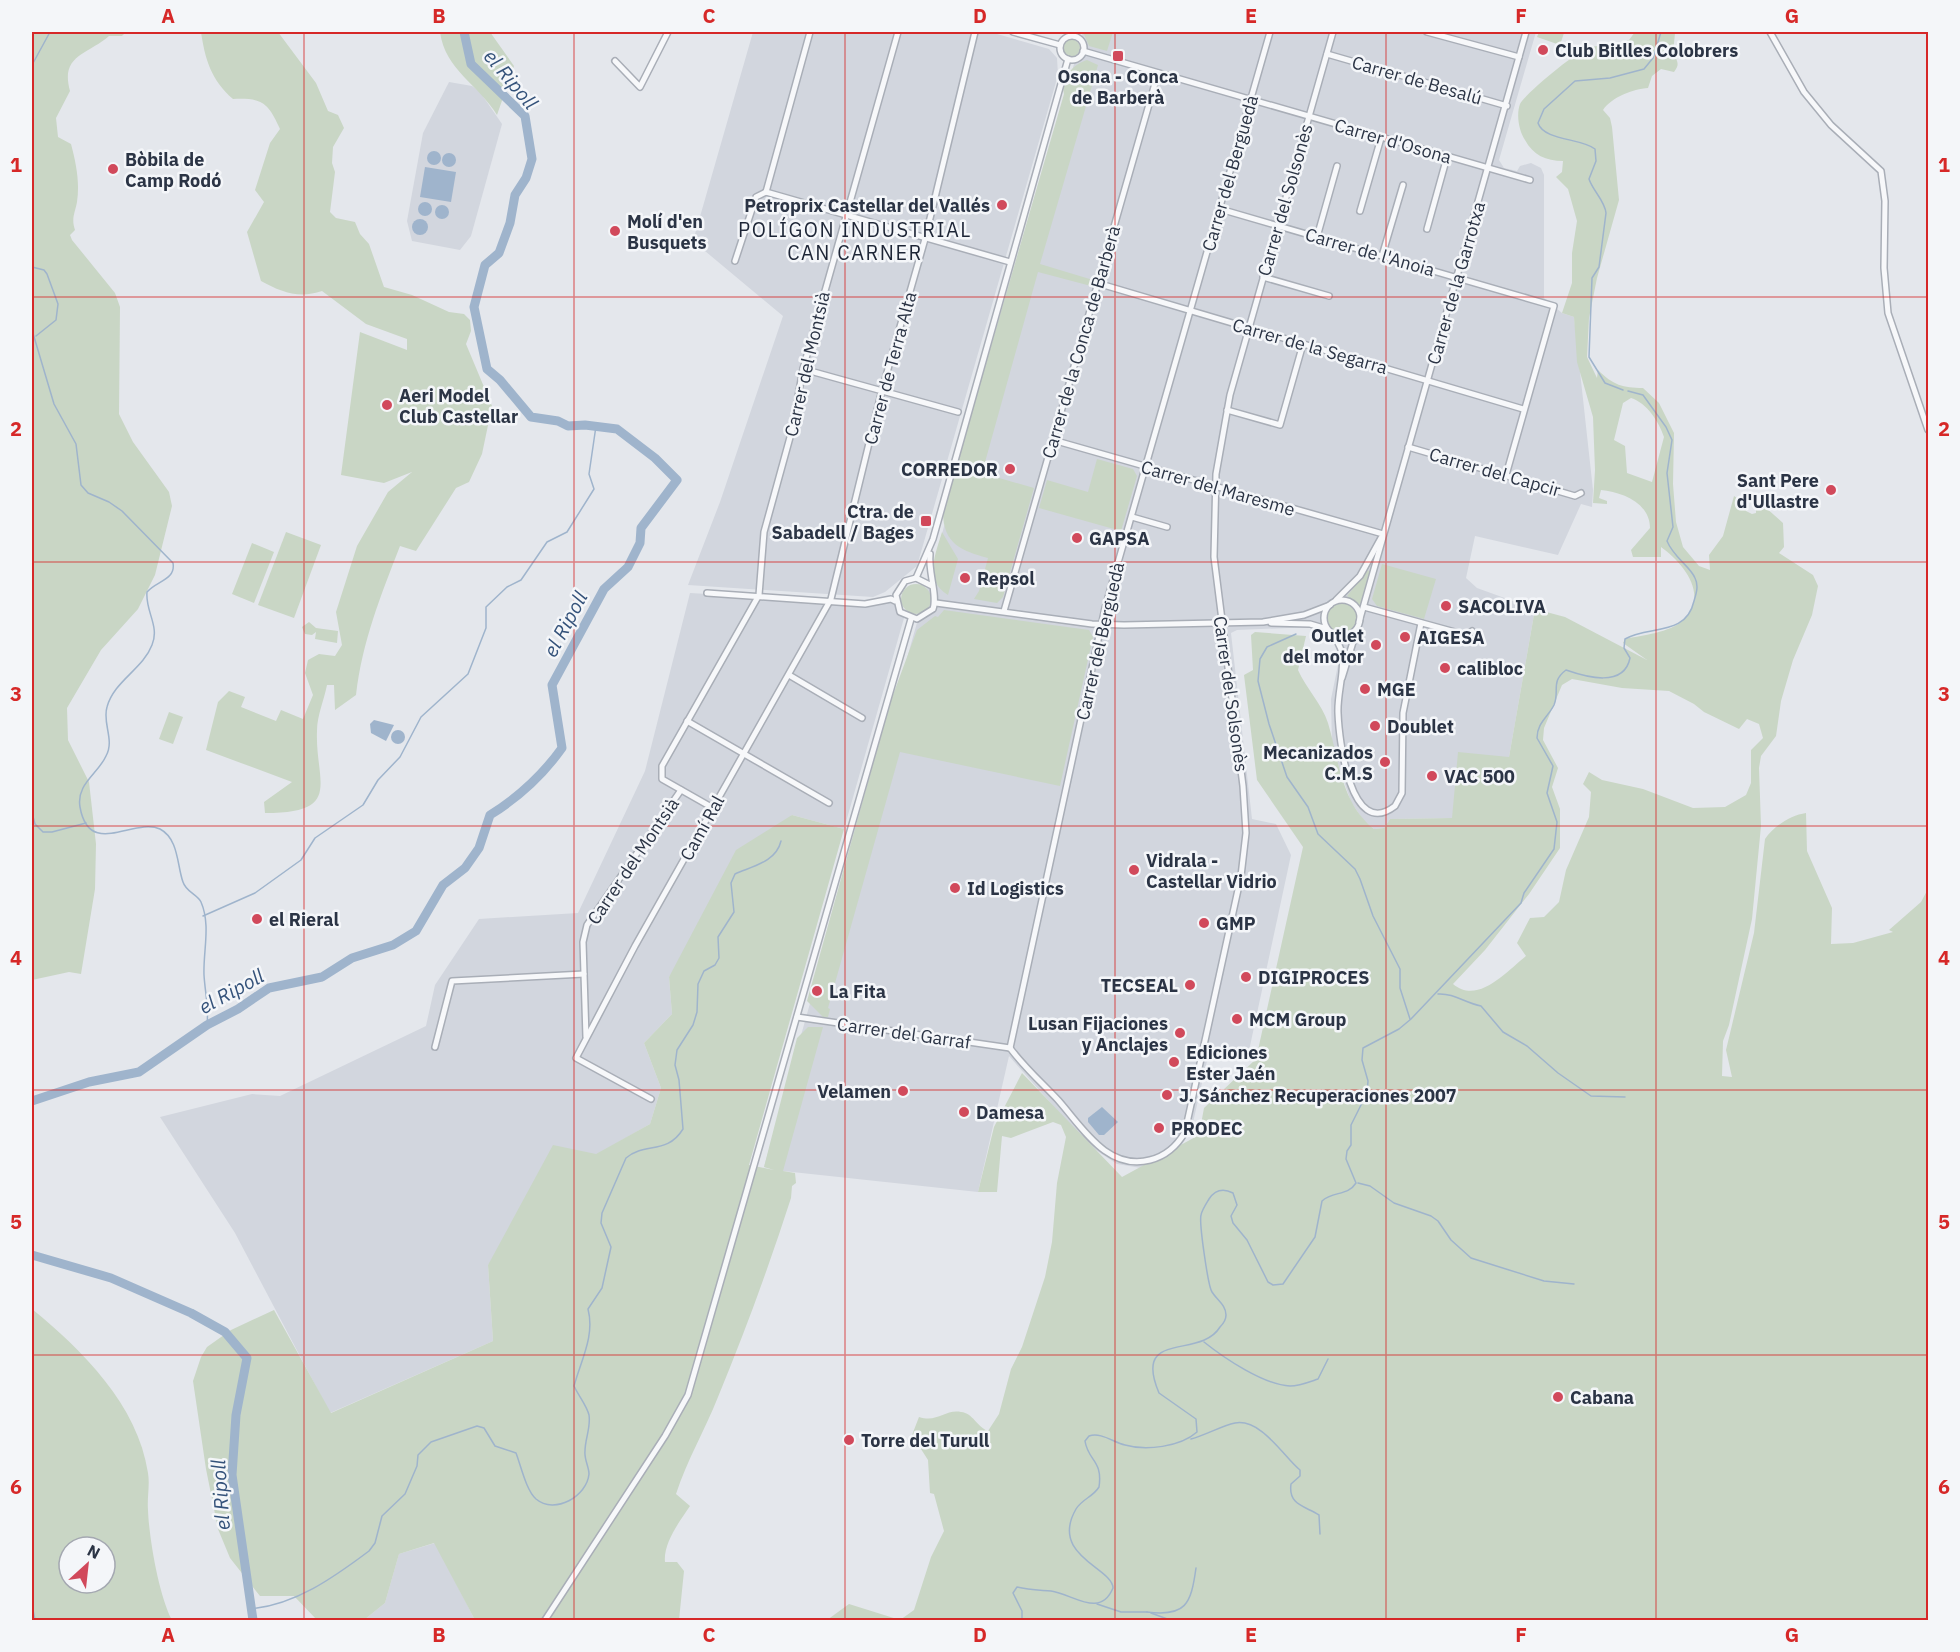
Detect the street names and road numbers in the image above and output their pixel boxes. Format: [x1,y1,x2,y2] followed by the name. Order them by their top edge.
[1349,50,1485,110] street label: Carrer de Besalú
[1197,92,1263,254] street label: Carrer del Berguedà
[1332,113,1455,169] street label: Carrer d'Osona
[1252,121,1318,279] street label: Carrer del Solsonès
[1422,199,1490,367] street label: Carrer de la Garrotxa
[1037,222,1125,461] street label: Carrer de la Conca de Barberà
[1303,223,1438,282] street label: Carrer de l'Anoia
[779,289,835,439] street label: Carrer del Montsià
[859,289,922,447] street label: Carrer de Terra Alta
[1230,313,1390,379] street label: Carrer de la Segarra
[1427,442,1564,502] street label: Carrer del Capcir
[1138,455,1298,521] street label: Carrer del Maresme
[1071,559,1129,722] street label: Carrer del Berguedà
[1209,615,1253,773] street label: Carrer del Solsonès
[675,791,729,865] street label: Camí Ral
[582,793,684,929] street label: Carrer del Montsià
[836,1012,973,1054] street label: Carrer del Garraf

